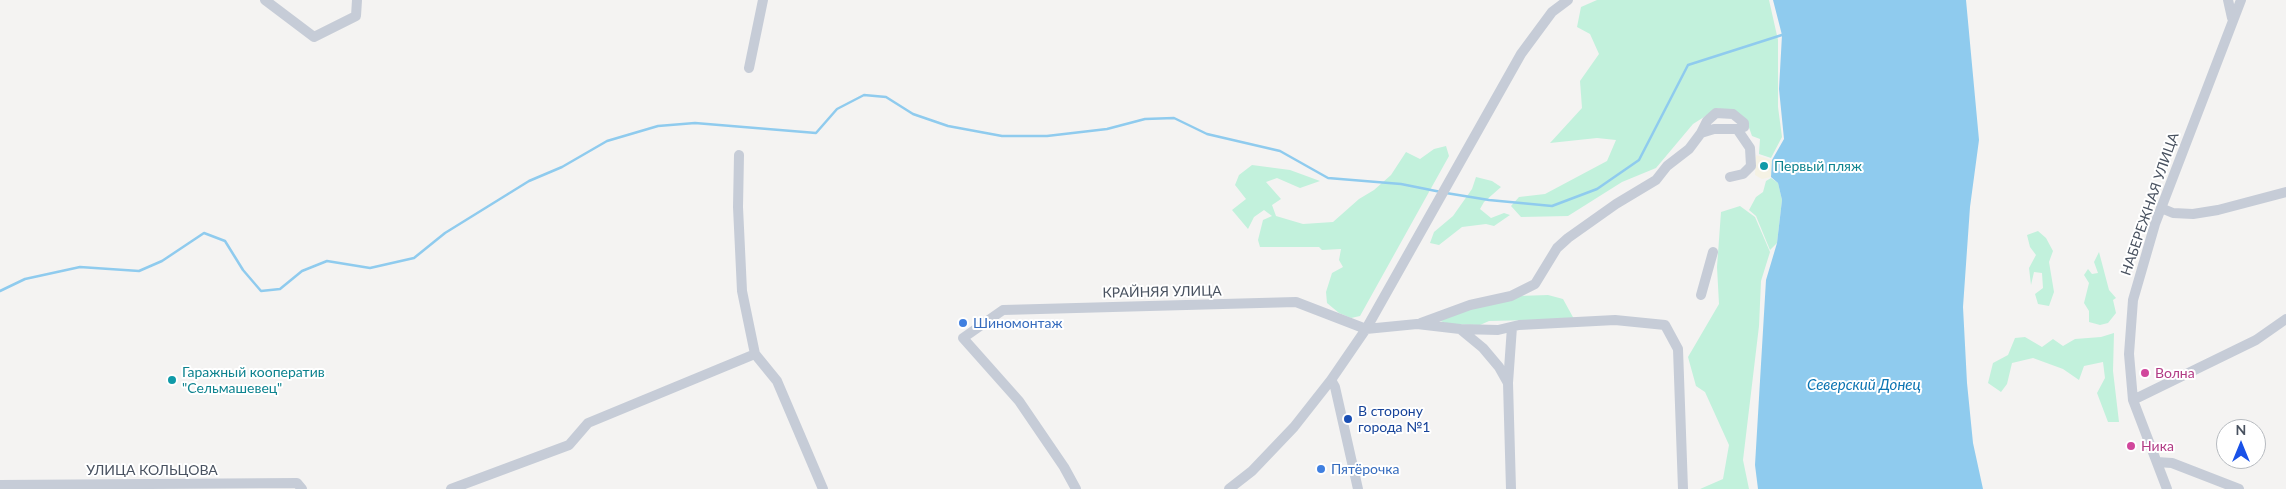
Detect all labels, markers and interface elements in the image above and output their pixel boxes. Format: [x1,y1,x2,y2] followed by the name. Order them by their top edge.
[2118,130,2182,278] street label: НАБЕРЕЖНАЯ УЛИЦА
[1774,158,1862,174] place label: Первый пляж
[1758,160,1770,172] marker: Первый пляж
[1102,283,1222,301] street label: КРАЙНЯЯ УЛИЦА
[973,315,1063,331] place label: Шиномонтаж
[957,317,969,329] marker: Шиномонтаж
[182,364,325,397] place label: Гаражный кооператив "Сельмашевец"
[2155,365,2195,381] place label: Волна
[2139,367,2151,379] marker: Волна
[166,374,178,386] marker: Гаражный кооператив "Сельмашевец"
[1807,376,1921,394] water label: Северский Донец
[1358,403,1430,436] place label: В сторону города №1
[1342,413,1354,425] marker: В сторону города №1
[2216,419,2266,469] north arrow
[2236,421,2246,438] text: N
[2141,438,2174,454] place label: Ника
[2125,440,2137,452] marker: Ника
[1331,461,1399,477] place label: Пятёрочка
[86,462,218,478] street label: УЛИЦА КОЛЬЦОВА
[1315,463,1327,475] marker: Пятёрочка

